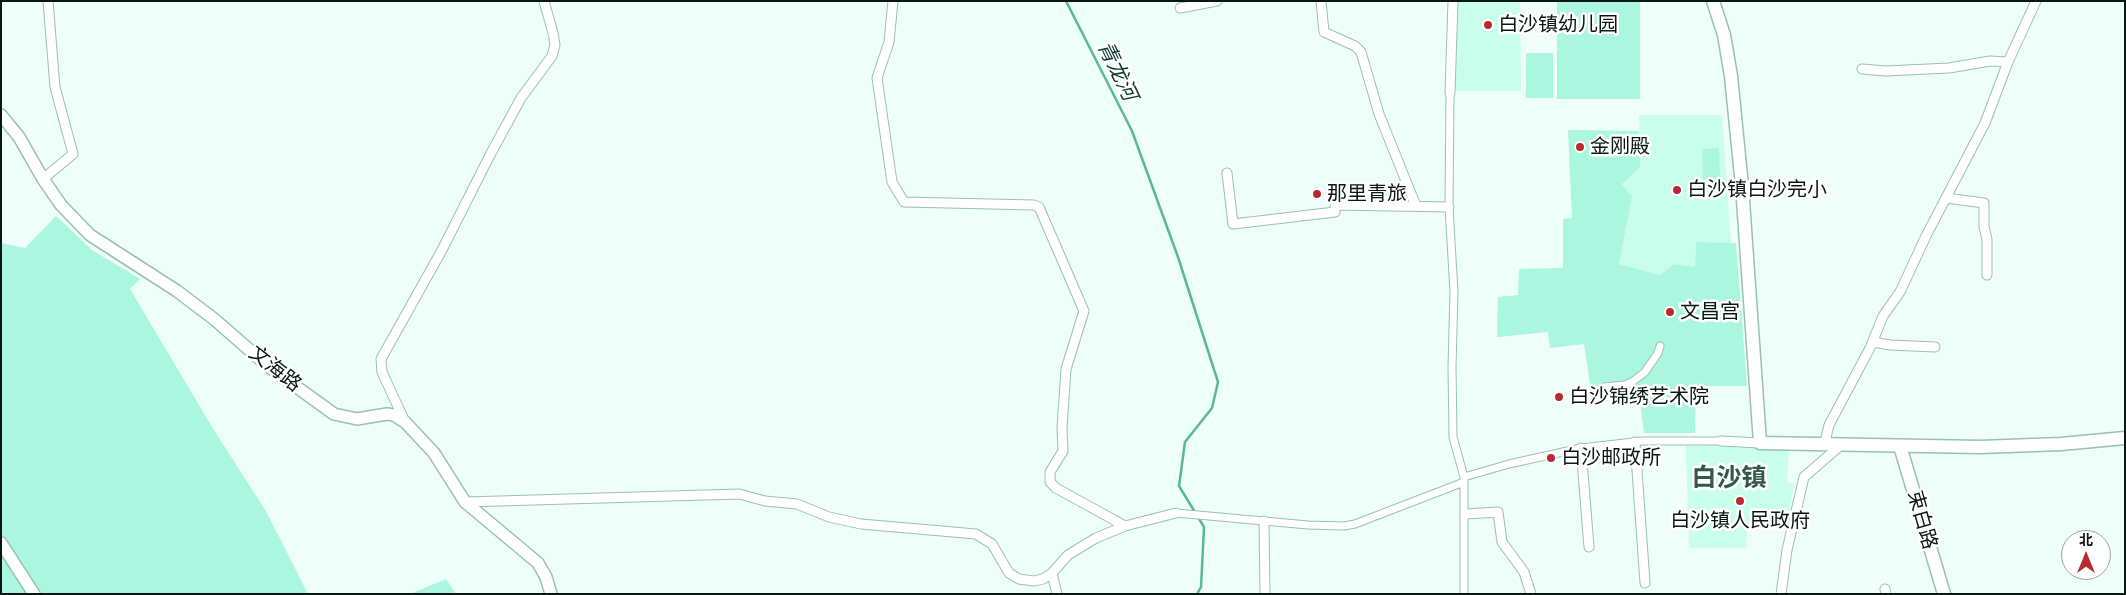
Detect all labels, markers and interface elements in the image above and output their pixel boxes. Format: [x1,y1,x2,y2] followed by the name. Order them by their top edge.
[1498,13,1618,37] place label: 白沙镇幼儿园
[1482,19,1494,31] marker: 白沙镇幼儿园
[1092,37,1142,105] water label: 青龙河
[1590,135,1650,159] place label: 金刚殿
[1574,141,1586,153] marker: 金刚殿
[1687,178,1827,202] place label: 白沙镇白沙完小
[1327,182,1407,206] place label: 那里青旅
[1671,184,1683,196] marker: 白沙镇白沙完小
[1311,188,1323,200] marker: 那里青旅
[1680,300,1740,324] place label: 文昌宫
[1664,306,1676,318] marker: 文昌宫
[244,341,306,397] street label: 文海路
[1569,385,1709,409] place label: 白沙锦绣艺术院
[1553,391,1565,403] marker: 白沙锦绣艺术院
[1561,446,1661,470] place label: 白沙邮政所
[1545,452,1557,464] marker: 白沙邮政所
[1692,463,1766,493] district label: 白沙镇
[1902,488,1942,552] street label: 束白路
[1734,495,1746,507] marker: 白沙镇人民政府
[1670,509,1810,533] place label: 白沙镇人民政府
[2061,530,2111,580] north arrow
[2079,534,2093,548] text: 北

